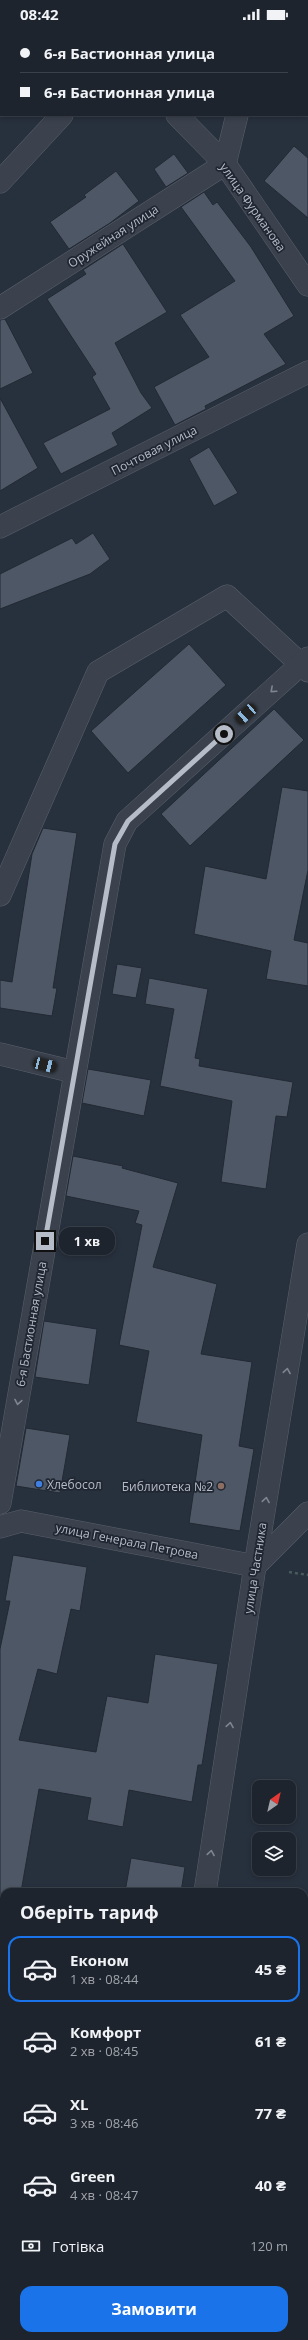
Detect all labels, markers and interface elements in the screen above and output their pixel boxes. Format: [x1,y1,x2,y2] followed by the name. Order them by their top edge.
[20,4,59,24] text: 08:42
[44,43,215,63] text: 6-я Бастионная улица
[44,82,215,102] text: 6-я Бастионная улица
[216,159,290,255] street label: улица Фурманова
[65,200,161,272] street label: Оружейная улица
[108,421,200,479] street label: Почтовая улица
[270,685,278,693] one-way arrow
[233,702,259,726] car
[215,725,233,743] route start
[32,1056,58,1074] car
[59,1227,115,1255] callout: 1 хв
[36,1232,54,1250] route end
[74,1232,100,1250] text: 1 хв
[12,1260,50,1388] street label: 6-я Бастионная улица
[282,1368,291,1375] one-way arrow
[14,1398,22,1405] one-way arrow
[47,1476,102,1493] place label: Хлебосол
[122,1478,213,1495] place label: Библиотека №2
[34,1479,44,1489] marker: Хлебосол
[216,1481,226,1491] marker: Библиотека №2
[261,1497,269,1503] one-way arrow
[54,1519,200,1563] street label: улица Генерала Петрова
[239,1521,271,1615] street label: улица Частника
[225,1722,234,1728] one-way arrow
[252,1780,296,1824] north arrow
[252,1780,296,1876] map controls
[252,1832,296,1876] button: layers
[206,1850,215,1857] one-way arrow
[20,1900,159,1924] text: Оберіть тариф
[70,1950,129,1970] text: Економ
[22,1951,58,1987] icon: car
[255,1959,286,1979] text: 45 ₴
[70,1970,138,1988] text: 1 хв · 08:44
[70,2022,141,2042] text: Комфорт
[22,2023,58,2059] icon: car
[255,2031,286,2051] text: 61 ₴
[70,2042,138,2060] text: 2 хв · 08:45
[70,2094,88,2114] text: XL
[22,2095,58,2131] icon: car
[255,2103,286,2123] text: 77 ₴
[70,2114,138,2132] text: 3 хв · 08:46
[70,2166,115,2186] text: Green
[22,2167,58,2203] icon: car
[255,2175,286,2195] text: 40 ₴
[70,2186,138,2204] text: 4 хв · 08:47
[20,2235,42,2257] icon: cash
[52,2236,104,2256] text: Готівка
[250,2237,288,2255] text: 120 m
[20,2286,288,2332] button: Замовити

